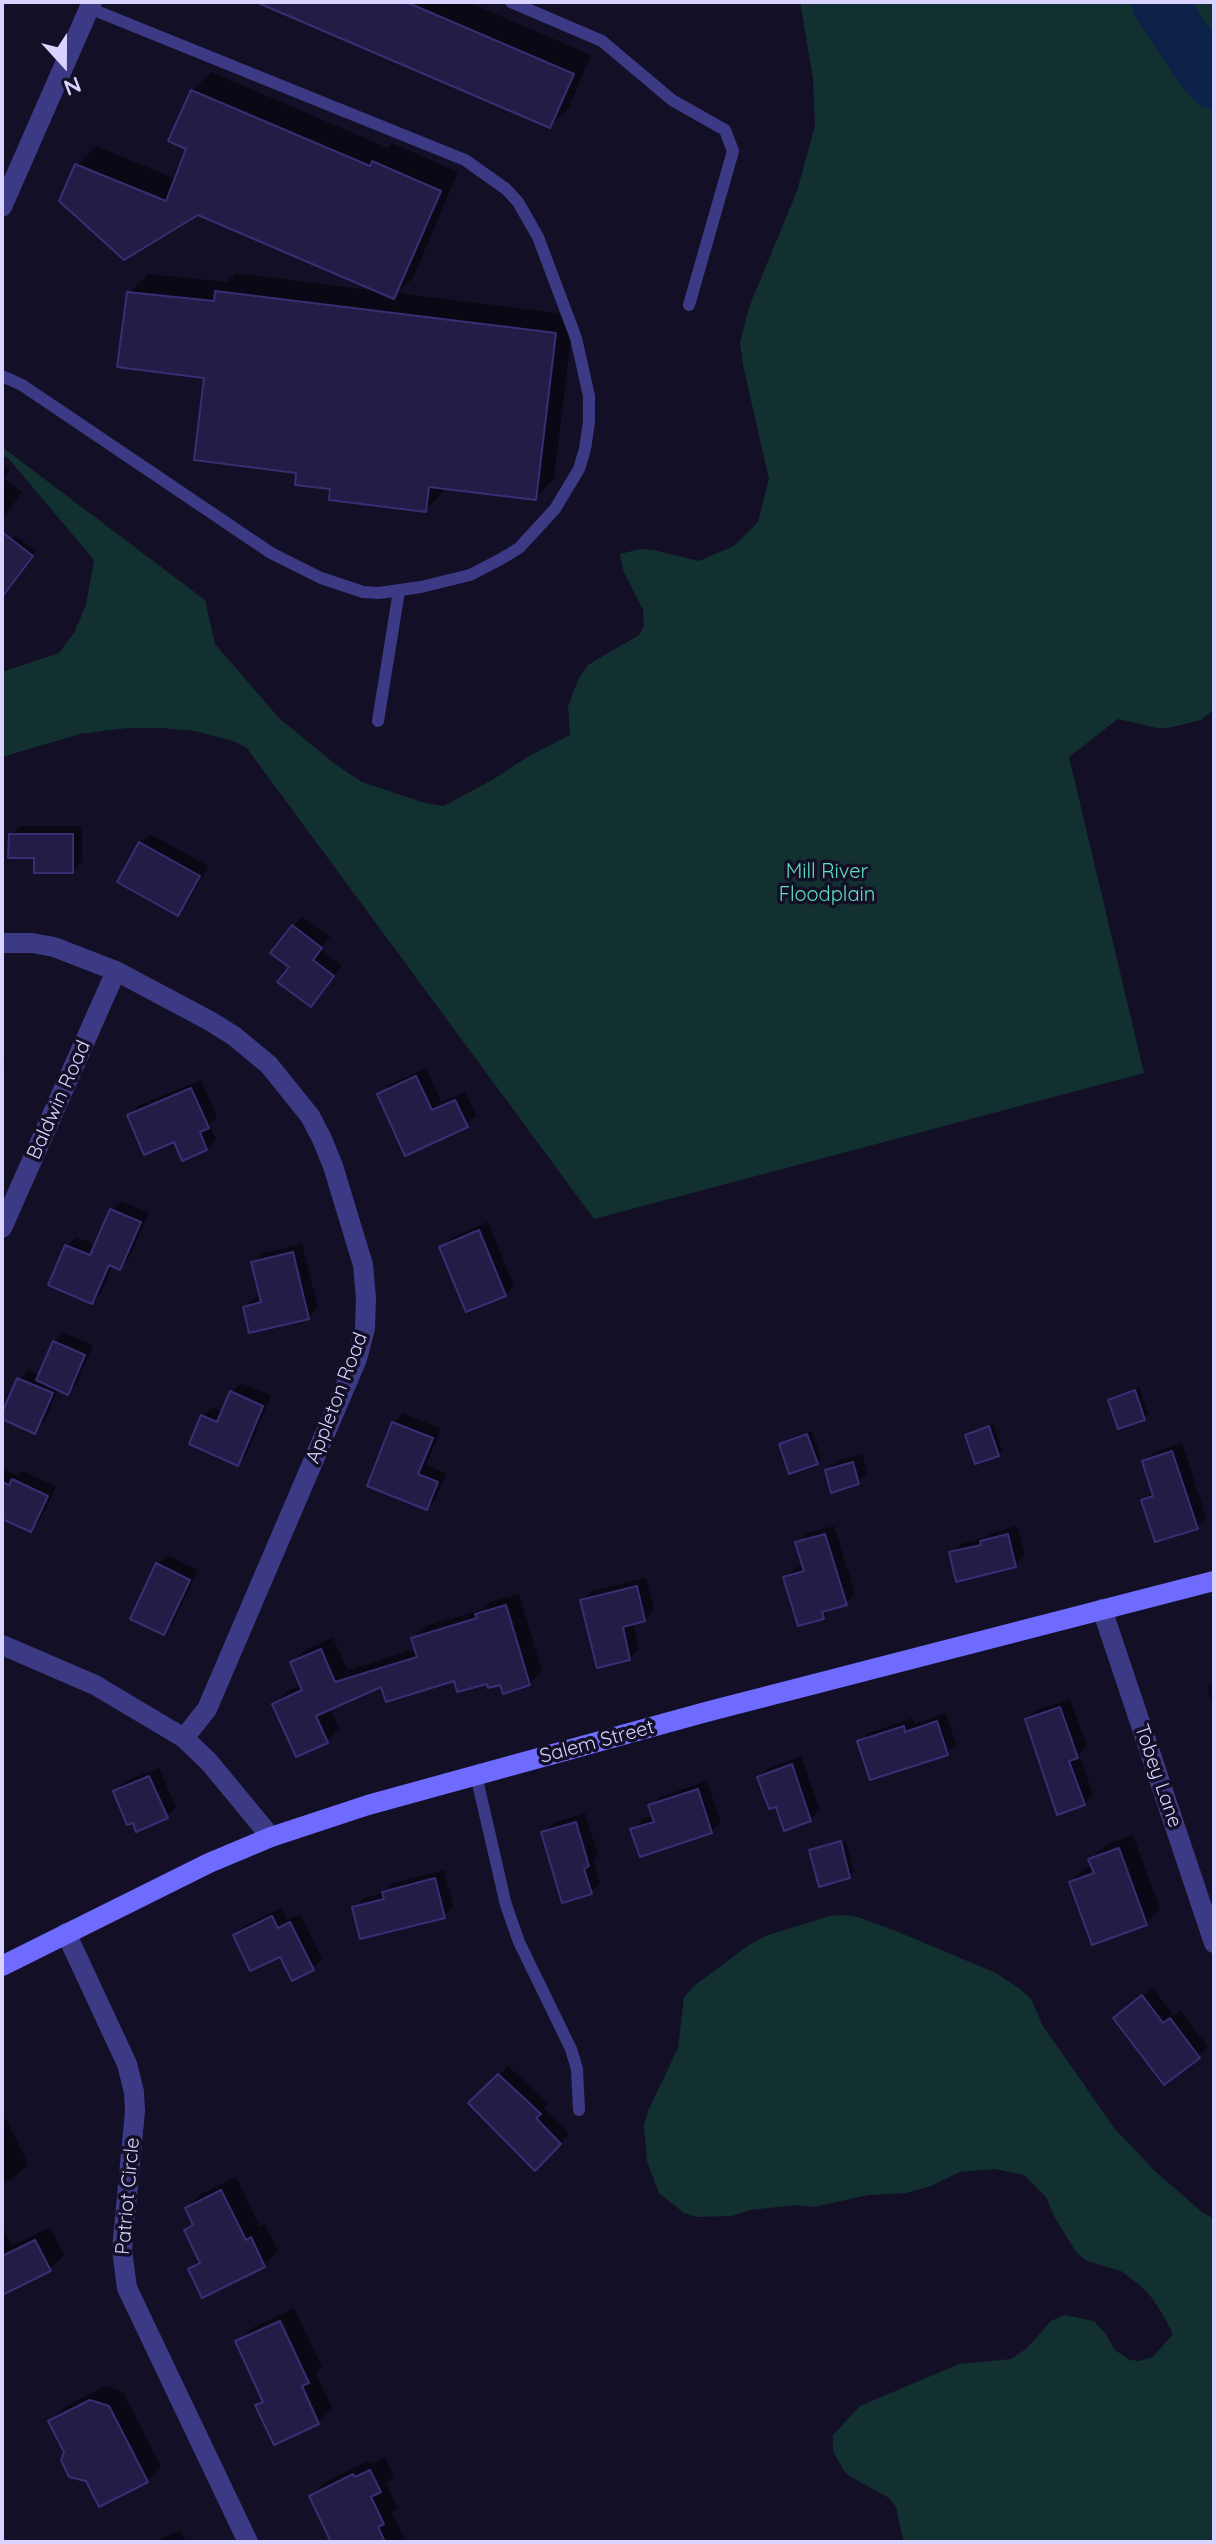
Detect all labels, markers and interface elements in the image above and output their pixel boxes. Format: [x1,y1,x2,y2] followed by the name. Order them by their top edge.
[24,24,104,104] north arrow
[60,70,85,102] text: N
[779,860,875,907] park label: Mill River Floodplain
[22,1037,96,1163] street label: Baldwin Road
[301,1329,373,1467] street label: Appleton Road
[537,1715,657,1769] street label: Salem Street
[1129,1721,1187,1831] street label: Tobey Lane
[111,2136,145,2256] street label: Patriot Circle

